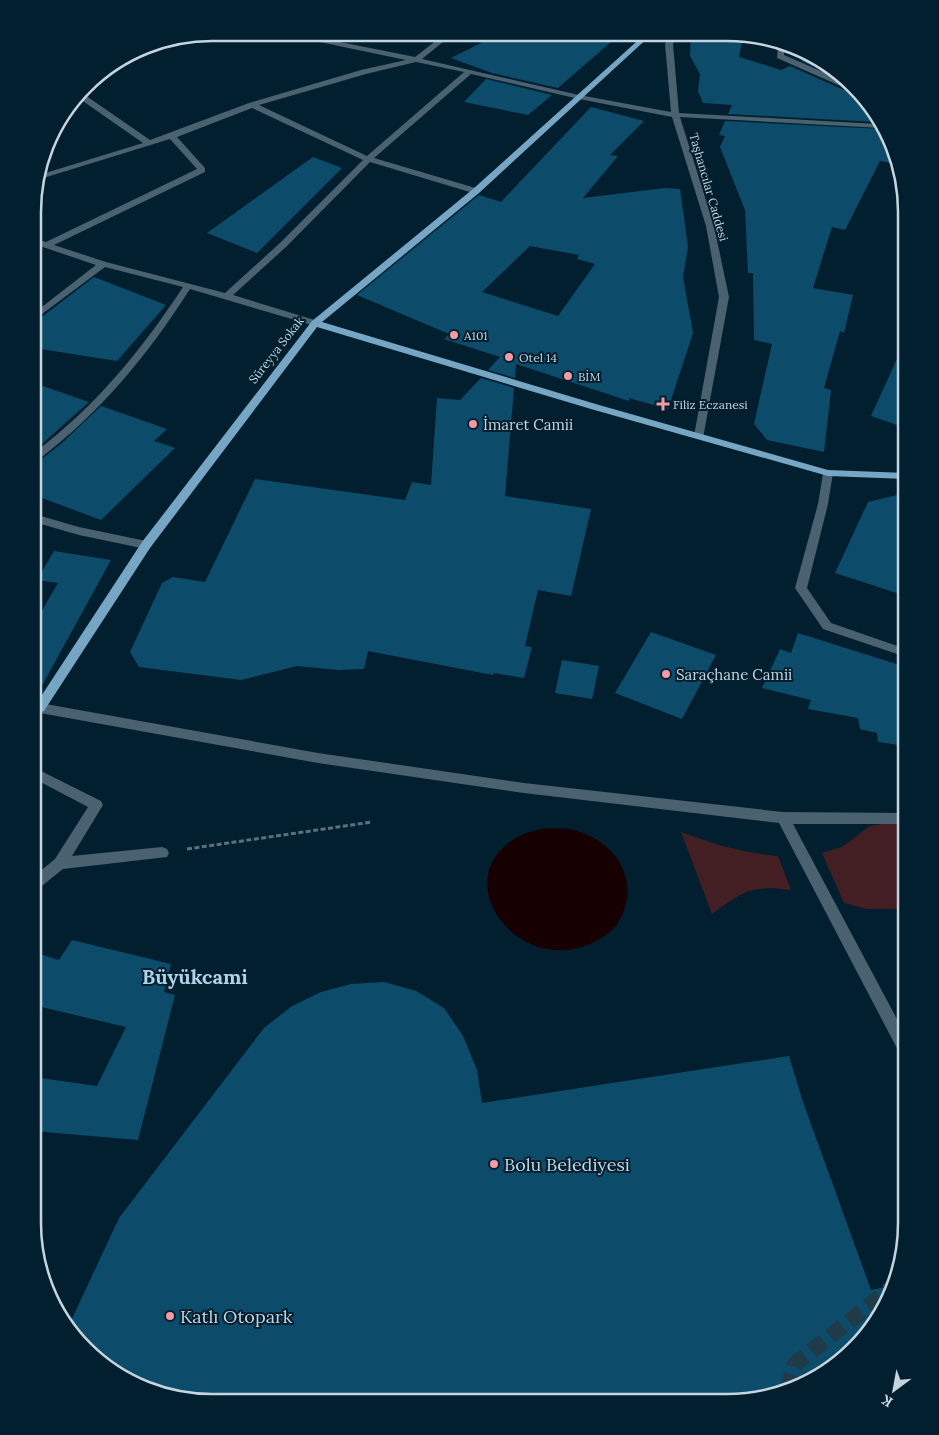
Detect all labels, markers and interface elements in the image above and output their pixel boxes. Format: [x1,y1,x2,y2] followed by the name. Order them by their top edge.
[686,131,732,243] street label: Taşhancılar Caddesi
[245,313,307,386] street label: Süreyya Sokak
[463,328,488,343] place label: A101
[448,329,460,341] marker: A101
[519,350,557,365] place label: Otel 14
[503,351,515,363] marker: Otel 14
[578,369,600,384] place label: BİM
[562,370,574,382] marker: BİM
[673,397,748,412] place label: Filiz Eczanesi
[657,398,669,410] marker: Filiz Eczanesi
[483,415,573,434] place label: İmaret Camii
[467,418,479,430] marker: İmaret Camii
[676,665,792,684] place label: Saraçhane Camii
[660,668,672,680] marker: Saraçhane Camii
[142,964,248,989] district label: Büyükcami
[504,1153,630,1176] place label: Bolu Belediyesi
[488,1158,500,1170] marker: Bolu Belediyesi
[180,1305,293,1328] place label: Katlı Otopark
[164,1310,176,1322] marker: Katlı Otopark
[869,1365,919,1415] north arrow
[878,1391,896,1411] text: K

